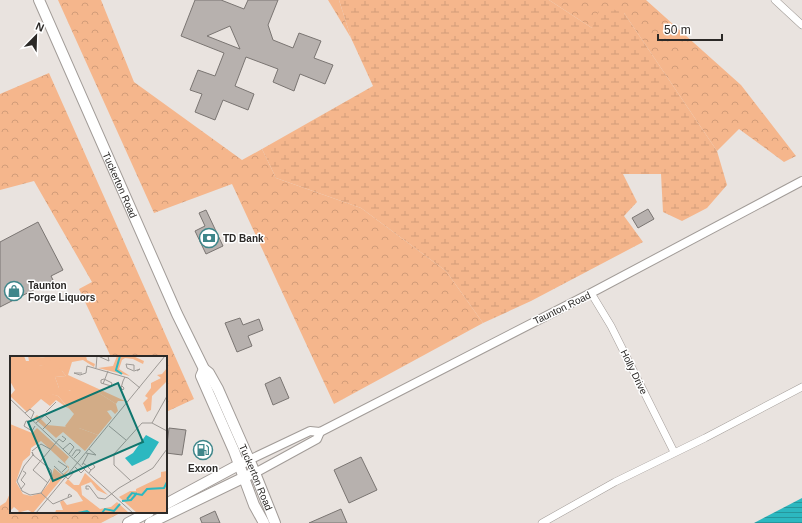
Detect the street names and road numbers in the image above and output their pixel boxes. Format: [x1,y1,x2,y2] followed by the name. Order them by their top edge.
[101,150,140,220] street label: Tuckerton Road
[532,289,592,327] street label: Taunton Road
[618,348,650,397] street label: Holly Drive
[237,442,275,512] street label: Tuckerton Road

